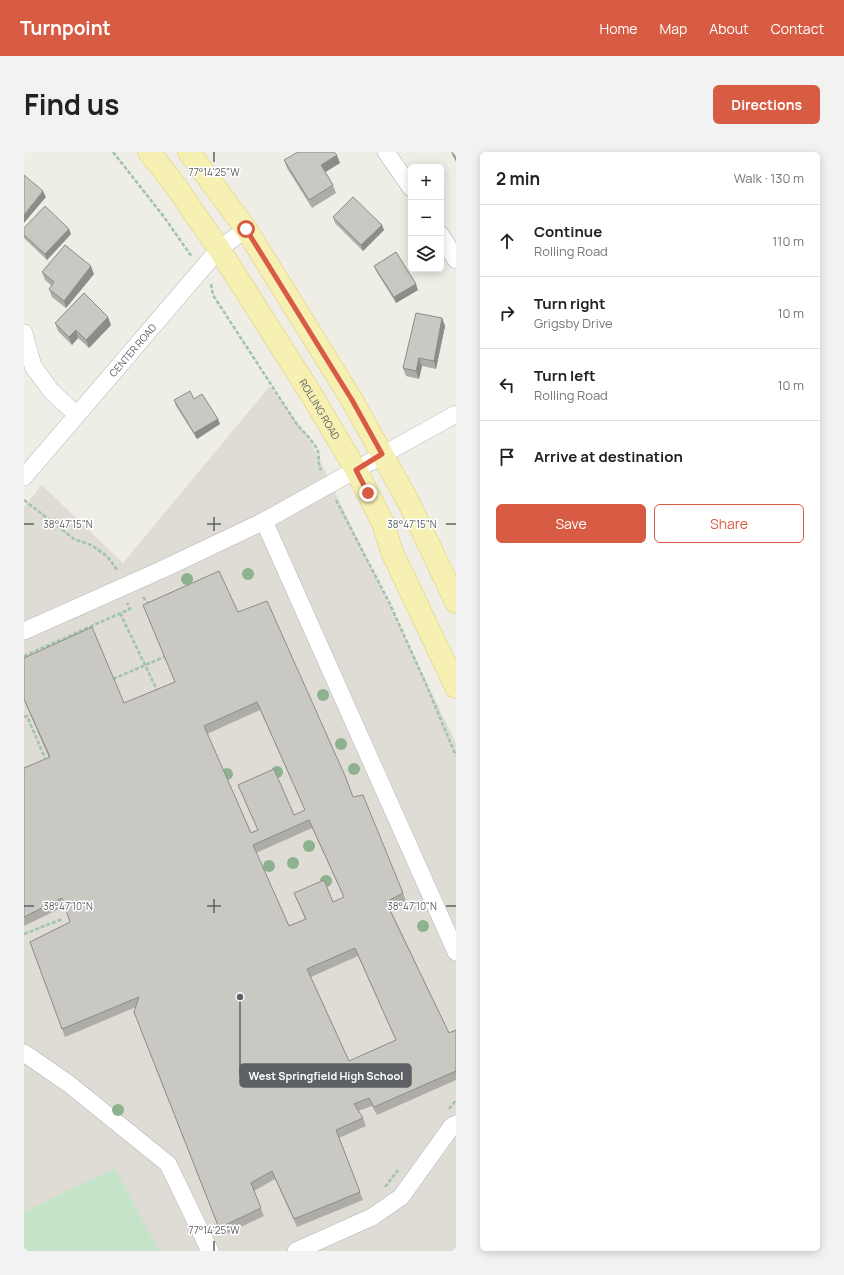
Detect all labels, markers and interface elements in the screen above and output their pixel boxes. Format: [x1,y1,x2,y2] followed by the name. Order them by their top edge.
[20,15,111,41] text: Turnpoint
[600,19,637,38] text: Home
[659,19,687,38] text: Map
[709,19,749,38] text: About
[771,19,824,38] text: Contact
[24,85,119,123] text: Find us
[713,85,820,124] button: Directions
[408,164,444,272] map controls
[408,164,444,200] button: +
[188,165,240,179] text: 77°14'25"W
[496,167,540,190] text: 2 min
[734,169,804,187] text: Walk · 130 m
[408,200,444,236] button: −
[237,220,255,238] route start
[534,221,602,242] text: Continue
[496,230,518,252] icon: ahead
[772,232,804,250] text: 110 m
[408,236,444,272] button: layers
[534,242,608,260] text: Rolling Road
[534,293,605,314] text: Turn right
[496,302,518,324] icon: right
[777,304,804,322] text: 10 m
[534,314,613,332] text: Grigsby Drive
[106,320,160,380] street label: CENTER ROAD
[534,365,596,386] text: Turn left
[496,374,518,396] icon: left
[296,376,344,442] street label: ROLLING ROAD
[777,376,804,394] text: 10 m
[534,386,608,404] text: Rolling Road
[496,446,518,468] icon: arrive
[534,446,683,467] text: Arrive at destination
[359,484,377,502] route end
[496,504,646,543] button: Save
[654,504,804,543] button: Share
[43,517,93,531] text: 38°47'15"N
[387,517,437,531] text: 38°47'15"N
[43,899,93,913] text: 38°47'10"N
[387,899,437,913] text: 38°47'10"N
[240,1064,411,1087] callout: West Springfield High School
[249,1068,403,1083] text: West Springfield High School
[188,1223,240,1237] text: 77°14'25"W

